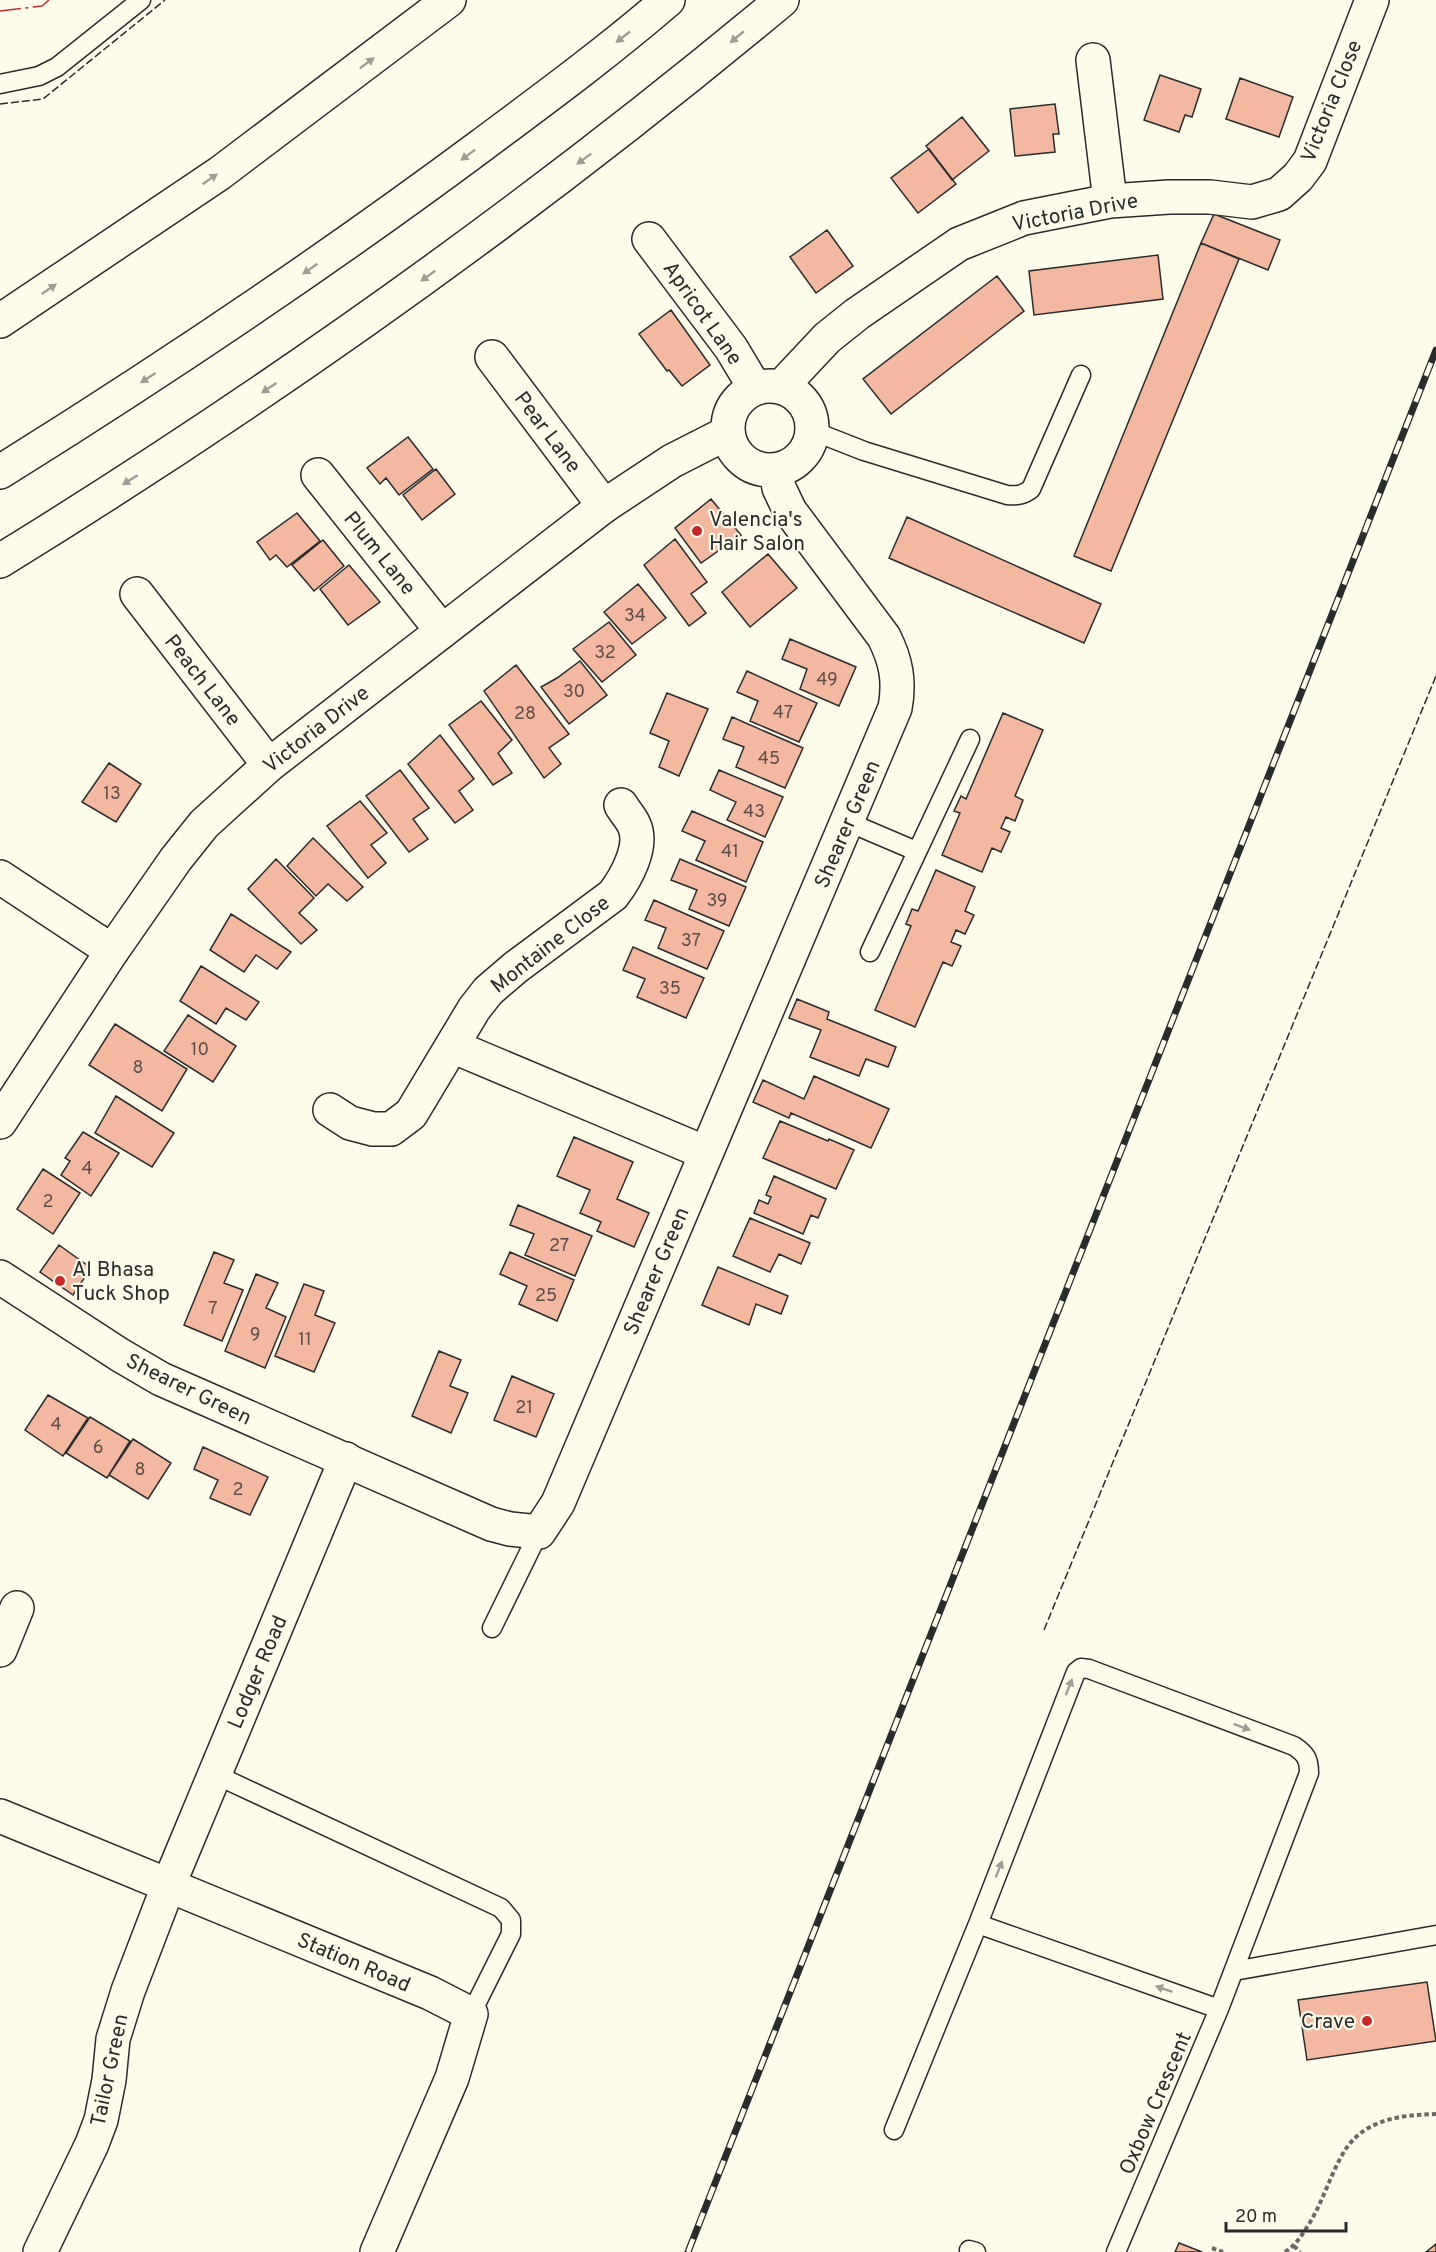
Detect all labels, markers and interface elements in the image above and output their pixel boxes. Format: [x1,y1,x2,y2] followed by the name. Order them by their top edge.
[615,30,631,43] one-way arrow
[729,31,745,44] one-way arrow
[1296,36,1369,167] street label: Victoria Close
[359,57,375,70] one-way arrow
[461,149,476,161] one-way arrow
[577,153,592,165] one-way arrow
[202,173,218,185] one-way arrow
[1010,188,1141,239] street label: Victoria Drive
[656,257,748,371] street label: Apricot Lane
[302,263,318,275] one-way arrow
[421,270,437,282] one-way arrow
[41,284,57,295] one-way arrow
[140,373,157,384] one-way arrow
[261,382,277,394] one-way arrow
[507,387,586,479] street label: Pear Lane
[122,474,138,485] one-way arrow
[337,507,421,601] street label: Plum Lane
[709,507,805,558] place label: Valencia's Hair Salon
[690,524,704,538] marker: Valencia's Hair Salon
[624,605,646,628] house number: 34
[157,629,246,732] street label: Peach Lane
[594,642,616,665] house number: 32
[816,669,838,692] house number: 49
[258,680,376,780] street label: Victoria Drive
[563,681,585,704] house number: 30
[773,702,793,725] house number: 47
[514,703,536,726] house number: 28
[758,748,780,771] house number: 45
[809,756,887,893] street label: Shearer Green
[103,783,121,806] house number: 13
[743,801,765,824] house number: 43
[721,841,739,864] house number: 41
[486,890,616,1000] street label: Montaine Close
[706,890,728,913] house number: 39
[681,930,701,953] house number: 37
[659,978,681,1001] house number: 35
[191,1039,209,1062] house number: 10
[133,1057,144,1080] house number: 8
[81,1158,93,1181] house number: 4
[42,1191,54,1214] house number: 2
[618,1203,696,1340] street label: Shearer Green
[549,1235,569,1258] house number: 27
[72,1257,170,1308] place label: Al Bhasa Tuck Shop
[53,1274,67,1288] marker: Al Bhasa Tuck Shop
[535,1285,557,1308] house number: 25
[208,1298,218,1321] house number: 7
[250,1324,260,1347] house number: 9
[298,1329,312,1352] house number: 11
[121,1348,256,1432] street label: Shearer Green
[515,1397,533,1420] house number: 21
[50,1414,62,1437] house number: 4
[93,1437,103,1460] house number: 6
[135,1459,146,1482] house number: 8
[232,1479,244,1502] house number: 2
[222,1612,294,1733] street label: Lodger Road
[1064,1678,1074,1696] one-way arrow
[1233,1722,1251,1732] one-way arrow
[995,1860,1005,1878] one-way arrow
[293,1927,414,1999] street label: Station Road
[1155,1984,1173,1994] one-way arrow
[1301,2009,1355,2036] place label: Crave
[85,2011,136,2129] street label: Tailor Green
[1360,2014,1374,2028] marker: Crave
[1114,2028,1199,2179] street label: Oxbow Crescent
[1226,2195,1346,2233] scale bar
[1235,2206,1277,2229] text: 20 m

